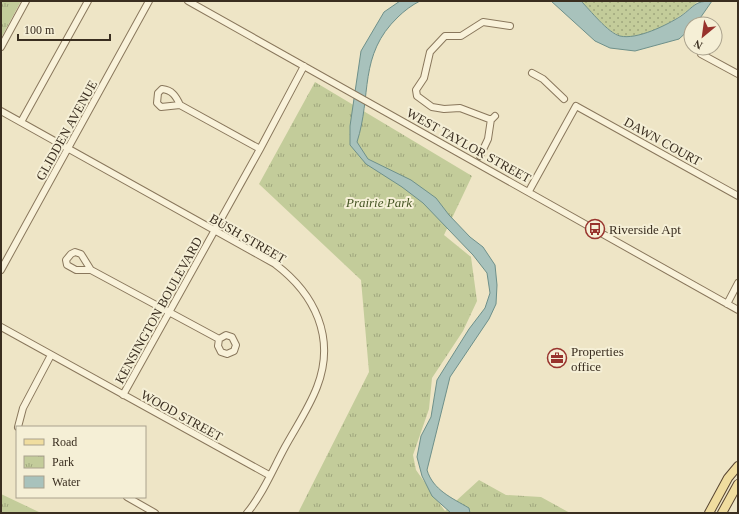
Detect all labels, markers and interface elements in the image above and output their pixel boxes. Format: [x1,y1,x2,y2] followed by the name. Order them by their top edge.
[18,16,110,42] scale bar
[683,16,723,56] north arrow
[24,23,55,37] text: 100 m
[692,38,705,52] text: N
[33,78,100,183] street label: GLIDDEN AVENUE
[404,105,533,186] street label: WEST TAYLOR STREET
[622,114,704,169] street label: DAWN COURT
[345,195,412,210] park label: Prairie Park
[207,211,289,266] street label: BUSH STREET
[584,218,606,240] bus stop icon: Riverside Apt
[609,222,681,237] place label: Riverside Apt
[112,234,205,386] street label: KENSINGTON BOULEVARD
[571,344,624,374] place label: Properties office
[546,347,568,369] office icon: Properties office
[138,387,225,444] street label: WOOD STREET
[16,426,146,498] legend
[52,435,77,449] text: Road
[52,455,74,469] text: Park
[52,475,80,489] text: Water

